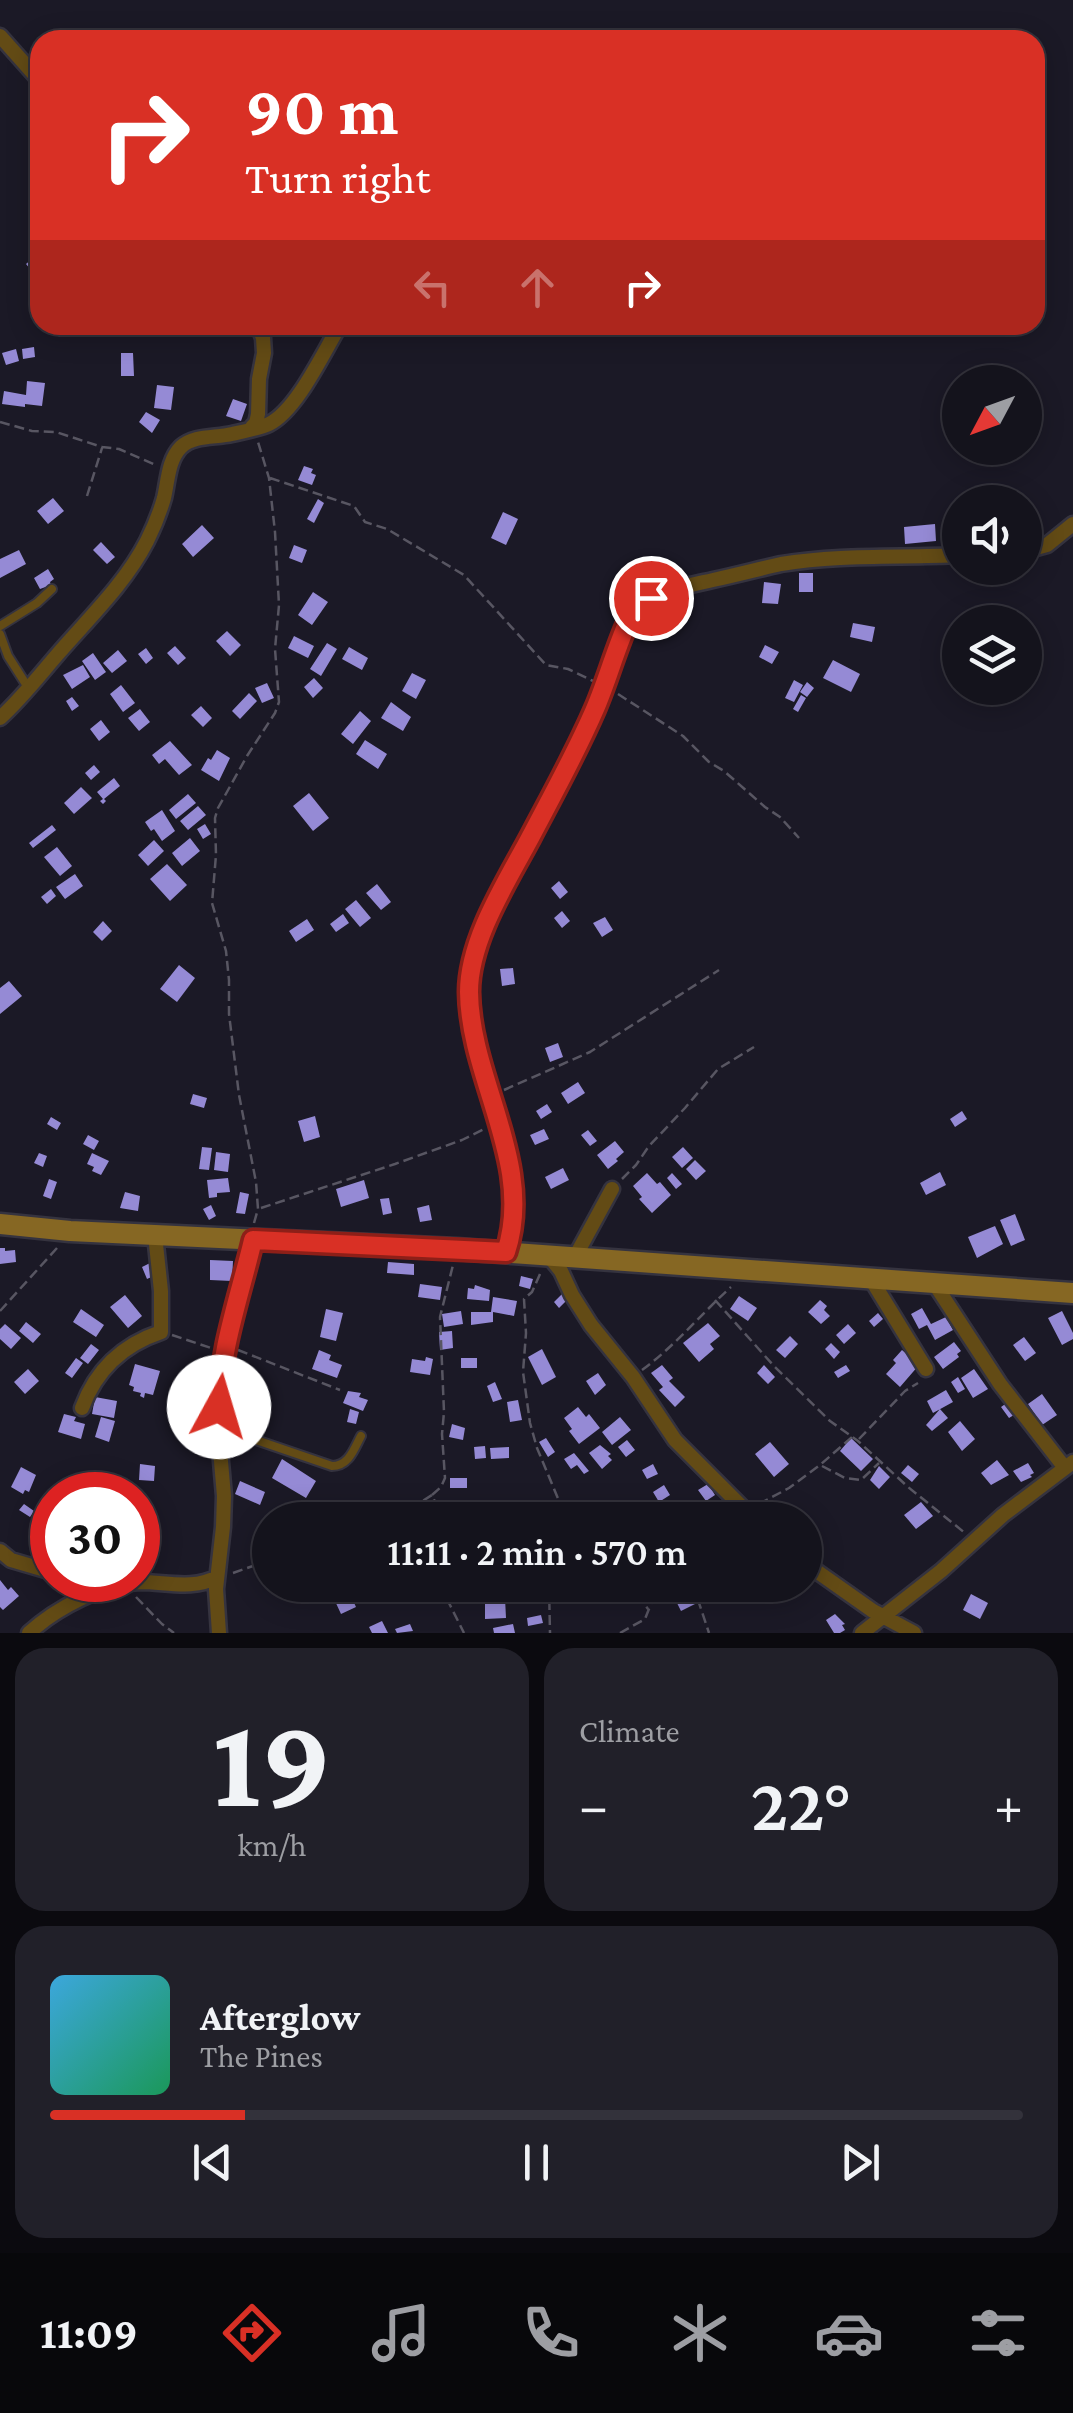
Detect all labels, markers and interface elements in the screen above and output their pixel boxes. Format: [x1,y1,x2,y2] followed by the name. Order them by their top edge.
[80,70,210,200] icon: right
[245,71,398,149] text: 90 m
[245,153,430,203] text: Turn right
[405,260,460,315] icon: left
[510,260,565,315] icon: ahead
[615,260,670,315] icon: right
[942,365,1042,465] north arrow
[942,365,1042,705] map controls
[942,485,1042,585] button: sound
[609,556,694,641] pin
[624,571,679,626] icon: arrive
[942,605,1042,705] button: layers
[167,1355,271,1459] position arrow
[30,1472,160,1602] speed limit sign: 30
[387,1531,687,1573] text: 11:11 · 2 min · 570 m
[212,1689,332,1834] text: 19
[579,1713,680,1749] text: Climate
[751,1763,851,1846] text: 22°
[579,1775,608,1836] text: −
[994,1775,1023,1836] text: +
[238,1827,307,1863] text: km/h
[200,1996,360,2038] text: Afterglow
[200,2038,323,2074] text: The Pines
[185,2135,240,2190] icon: previous
[509,2135,564,2190] icon: pause
[833,2135,888,2190] icon: next
[217,2298,287,2368] icon: directions
[366,2298,436,2368] icon: music
[516,2298,586,2368] icon: phone
[665,2298,735,2368] icon: climate
[814,2298,884,2368] icon: car
[963,2298,1033,2368] icon: filters
[40,2308,138,2358] text: 11:09

